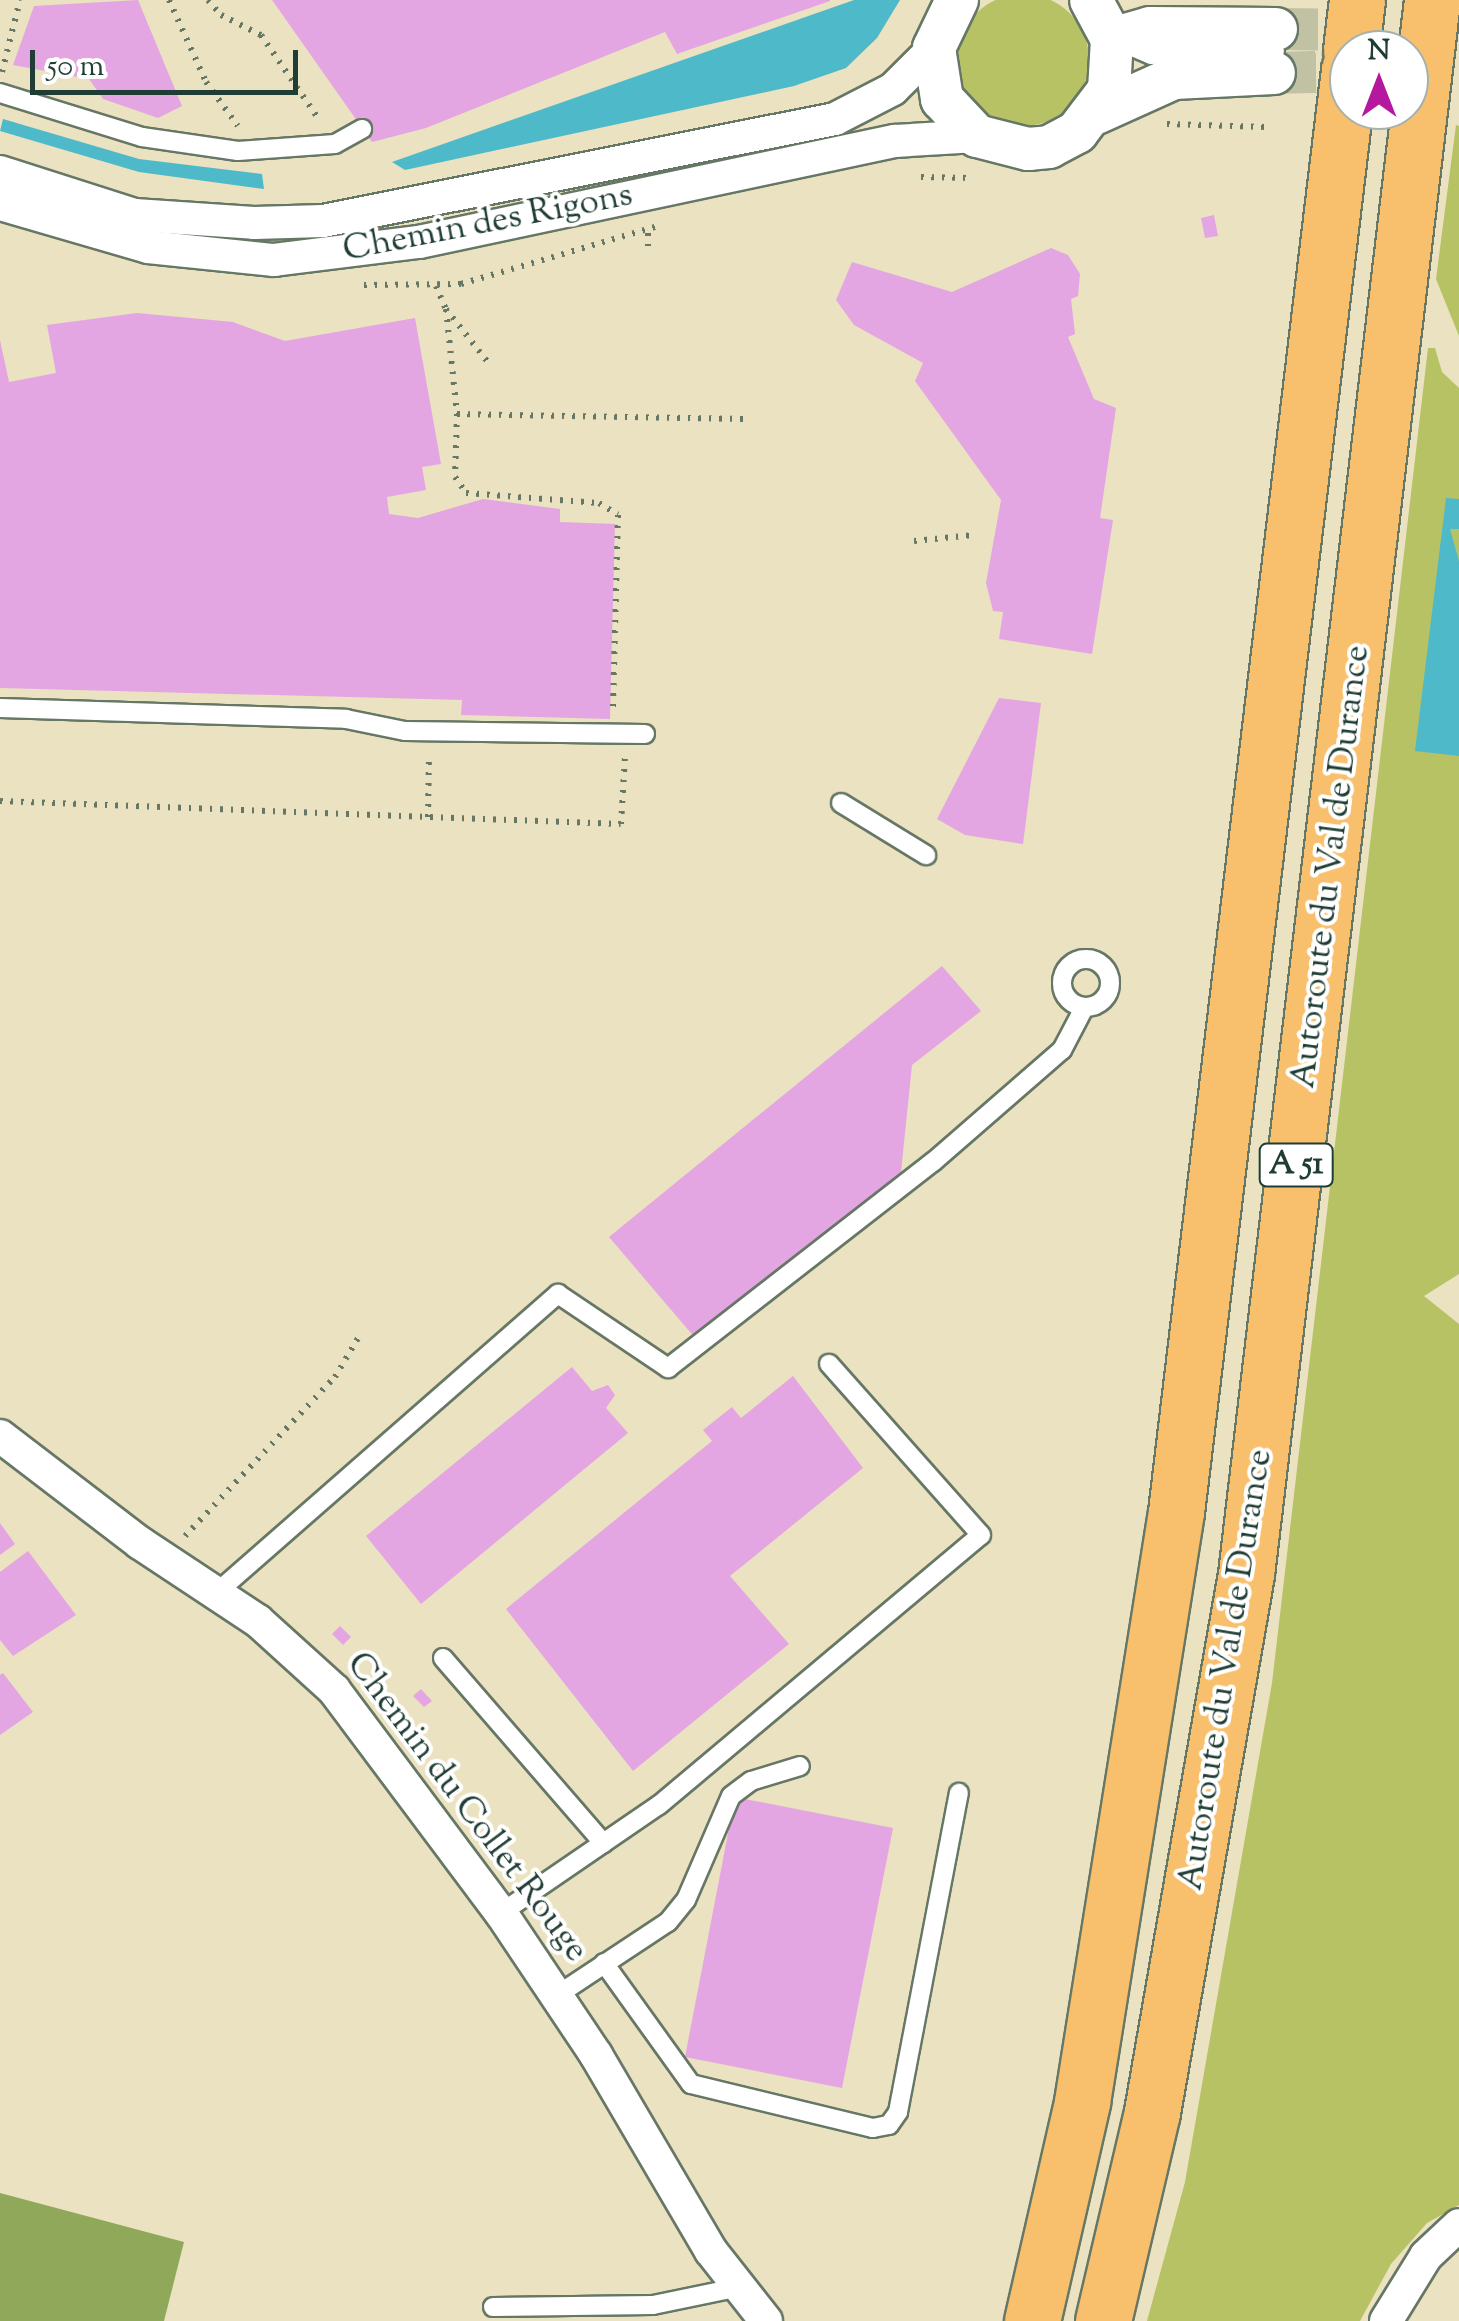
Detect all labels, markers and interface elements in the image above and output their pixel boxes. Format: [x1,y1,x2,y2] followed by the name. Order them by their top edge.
[35,30,302,92] scale bar
[1329,30,1429,130] north arrow
[1368,32,1390,72] text: N
[47,46,104,89] text: 50 m
[340,175,636,273] street label: Chemin des Rigons
[1284,643,1380,1091] street label: Autoroute du Val de Durance
[1258,1138,1334,1192] road number: A 51
[1171,1446,1283,1894] street label: Autoroute du Val de Durance
[336,1645,596,1971] street label: Chemin du Collet Rouge

